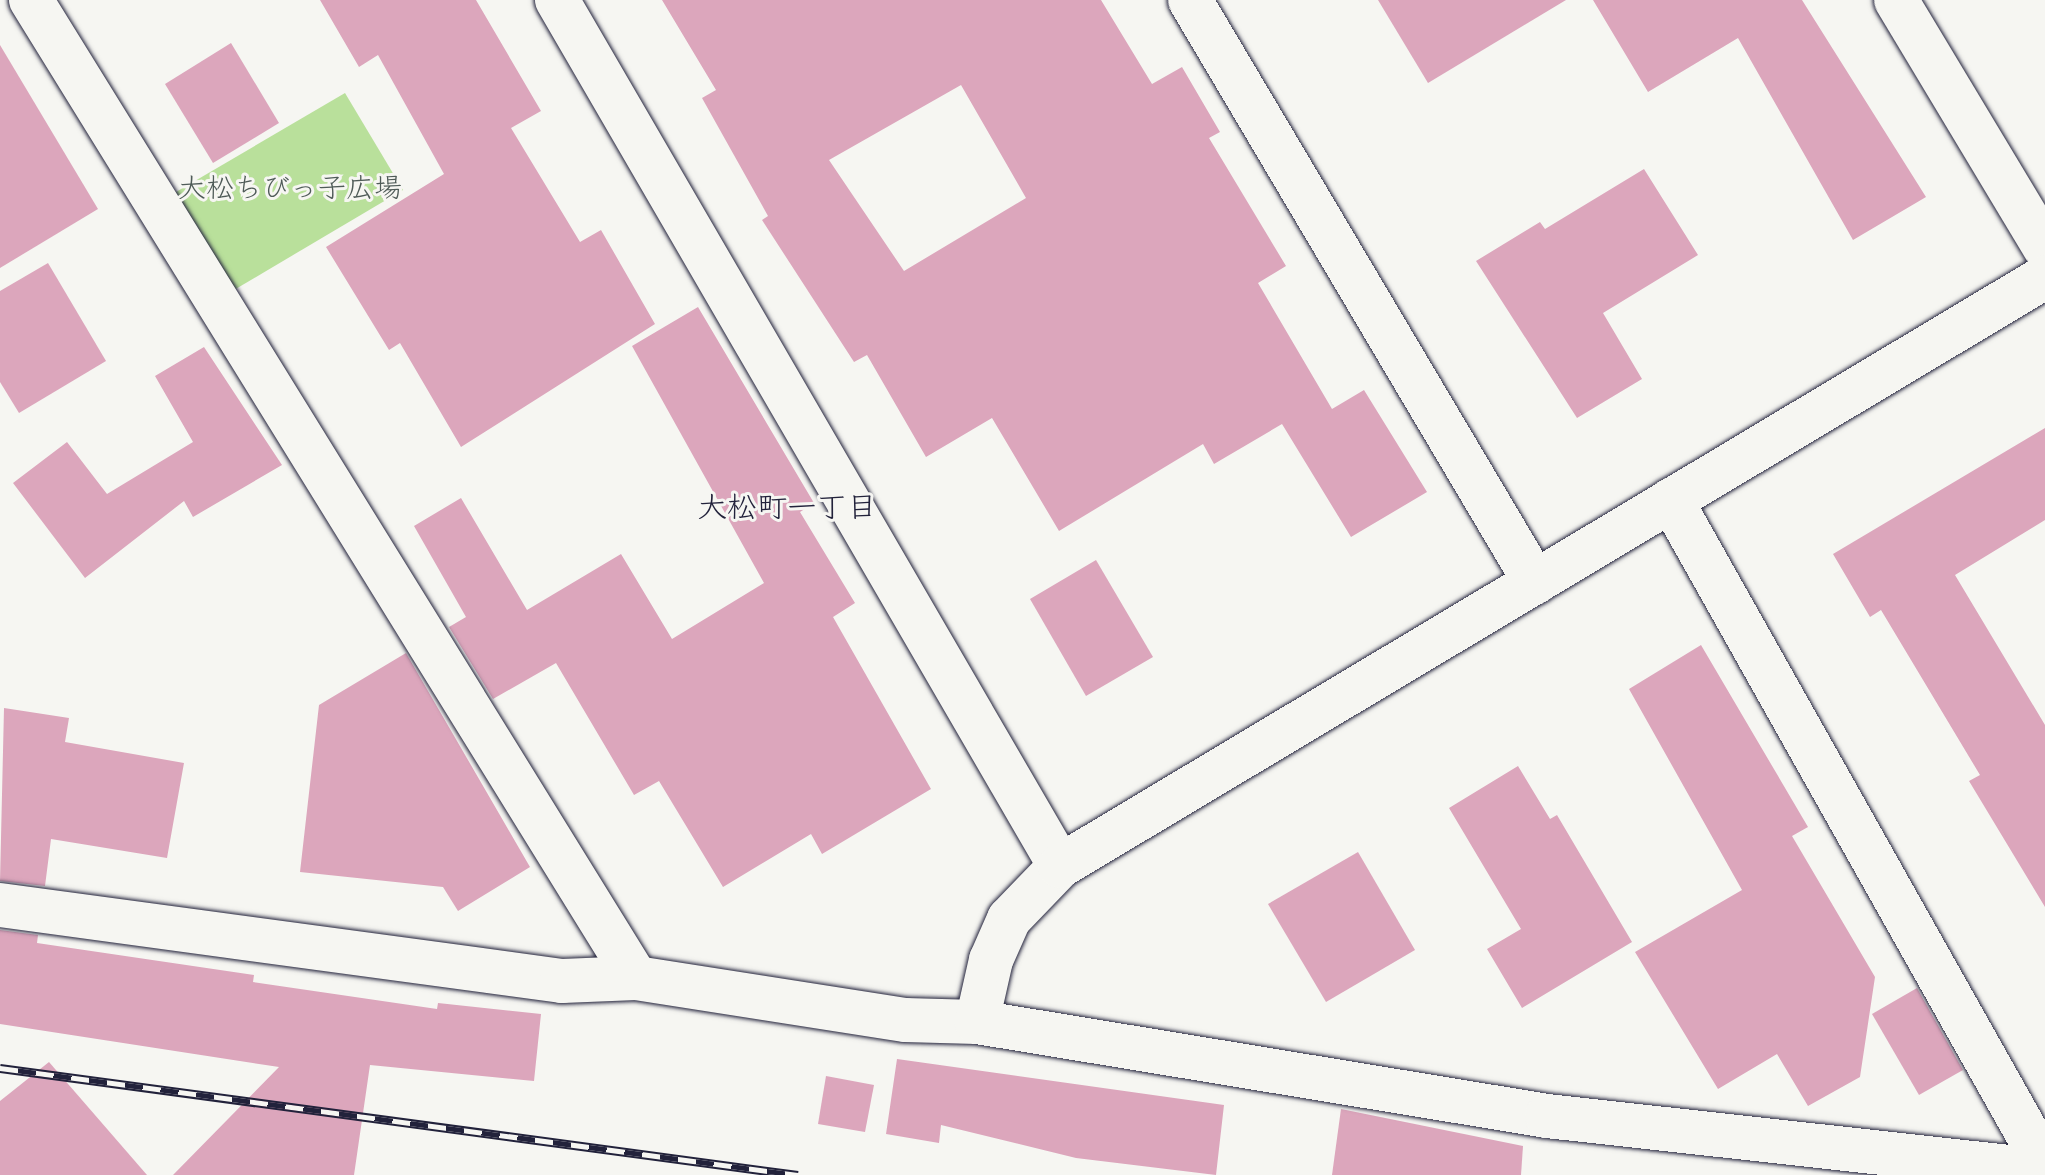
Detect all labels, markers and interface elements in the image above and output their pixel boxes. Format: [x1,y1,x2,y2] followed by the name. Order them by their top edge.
[178,174,402,208] park label: 大松ちびっ子広場
[697,492,877,528] district label: 大松町一丁目

